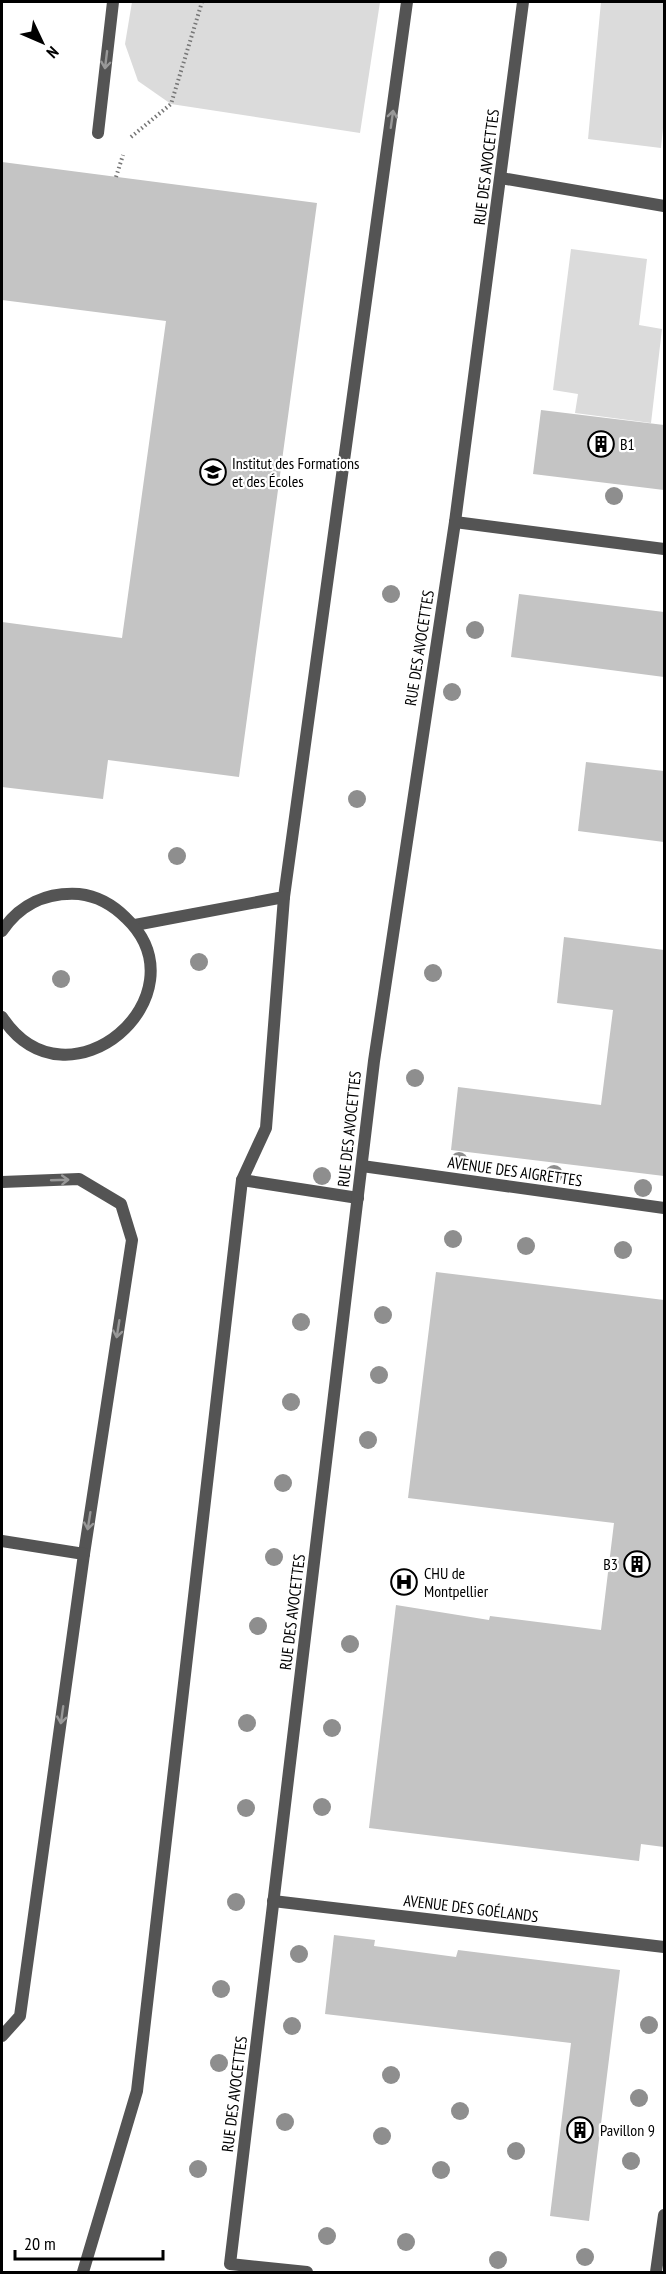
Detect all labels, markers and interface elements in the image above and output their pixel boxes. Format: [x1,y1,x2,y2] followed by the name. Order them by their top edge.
[12,12,72,72] north arrow
[43,42,63,62] text: N
[100,49,111,69] one-way arrow
[469,108,503,226] street label: RUE DES AVOCETTES
[386,109,397,129] one-way arrow
[586,429,616,459] building icon: B1
[620,434,635,454] place label: B1
[232,453,359,491] place label: Institut des Formations et des Écoles
[198,457,228,487] school or university icon: Institut des Formations et des Écoles
[400,589,438,707] street label: RUE DES AVOCETTES
[333,1070,365,1188] street label: RUE DES AVOCETTES
[446,1152,584,1190] street label: AVENUE DES AIGRETTES
[49,1174,69,1185] one-way arrow
[113,1318,124,1338] one-way arrow
[83,1511,94,1531] one-way arrow
[622,1549,652,1579] building icon: B3
[275,1553,309,1671] street label: RUE DES AVOCETTES
[603,1554,618,1574] place label: B3
[424,1563,489,1601] place label: CHU de Montpellier
[389,1567,419,1597] hospital icon: CHU de Montpellier
[56,1704,67,1724] one-way arrow
[402,1890,540,1926] street label: AVENUE DES GOÉLANDS
[217,2035,251,2153] street label: RUE DES AVOCETTES
[565,2115,595,2145] building icon: Pavillon 9
[600,2120,655,2140] place label: Pavillon 9
[15,2223,164,2261] scale bar
[24,2232,56,2255] text: 20 m

